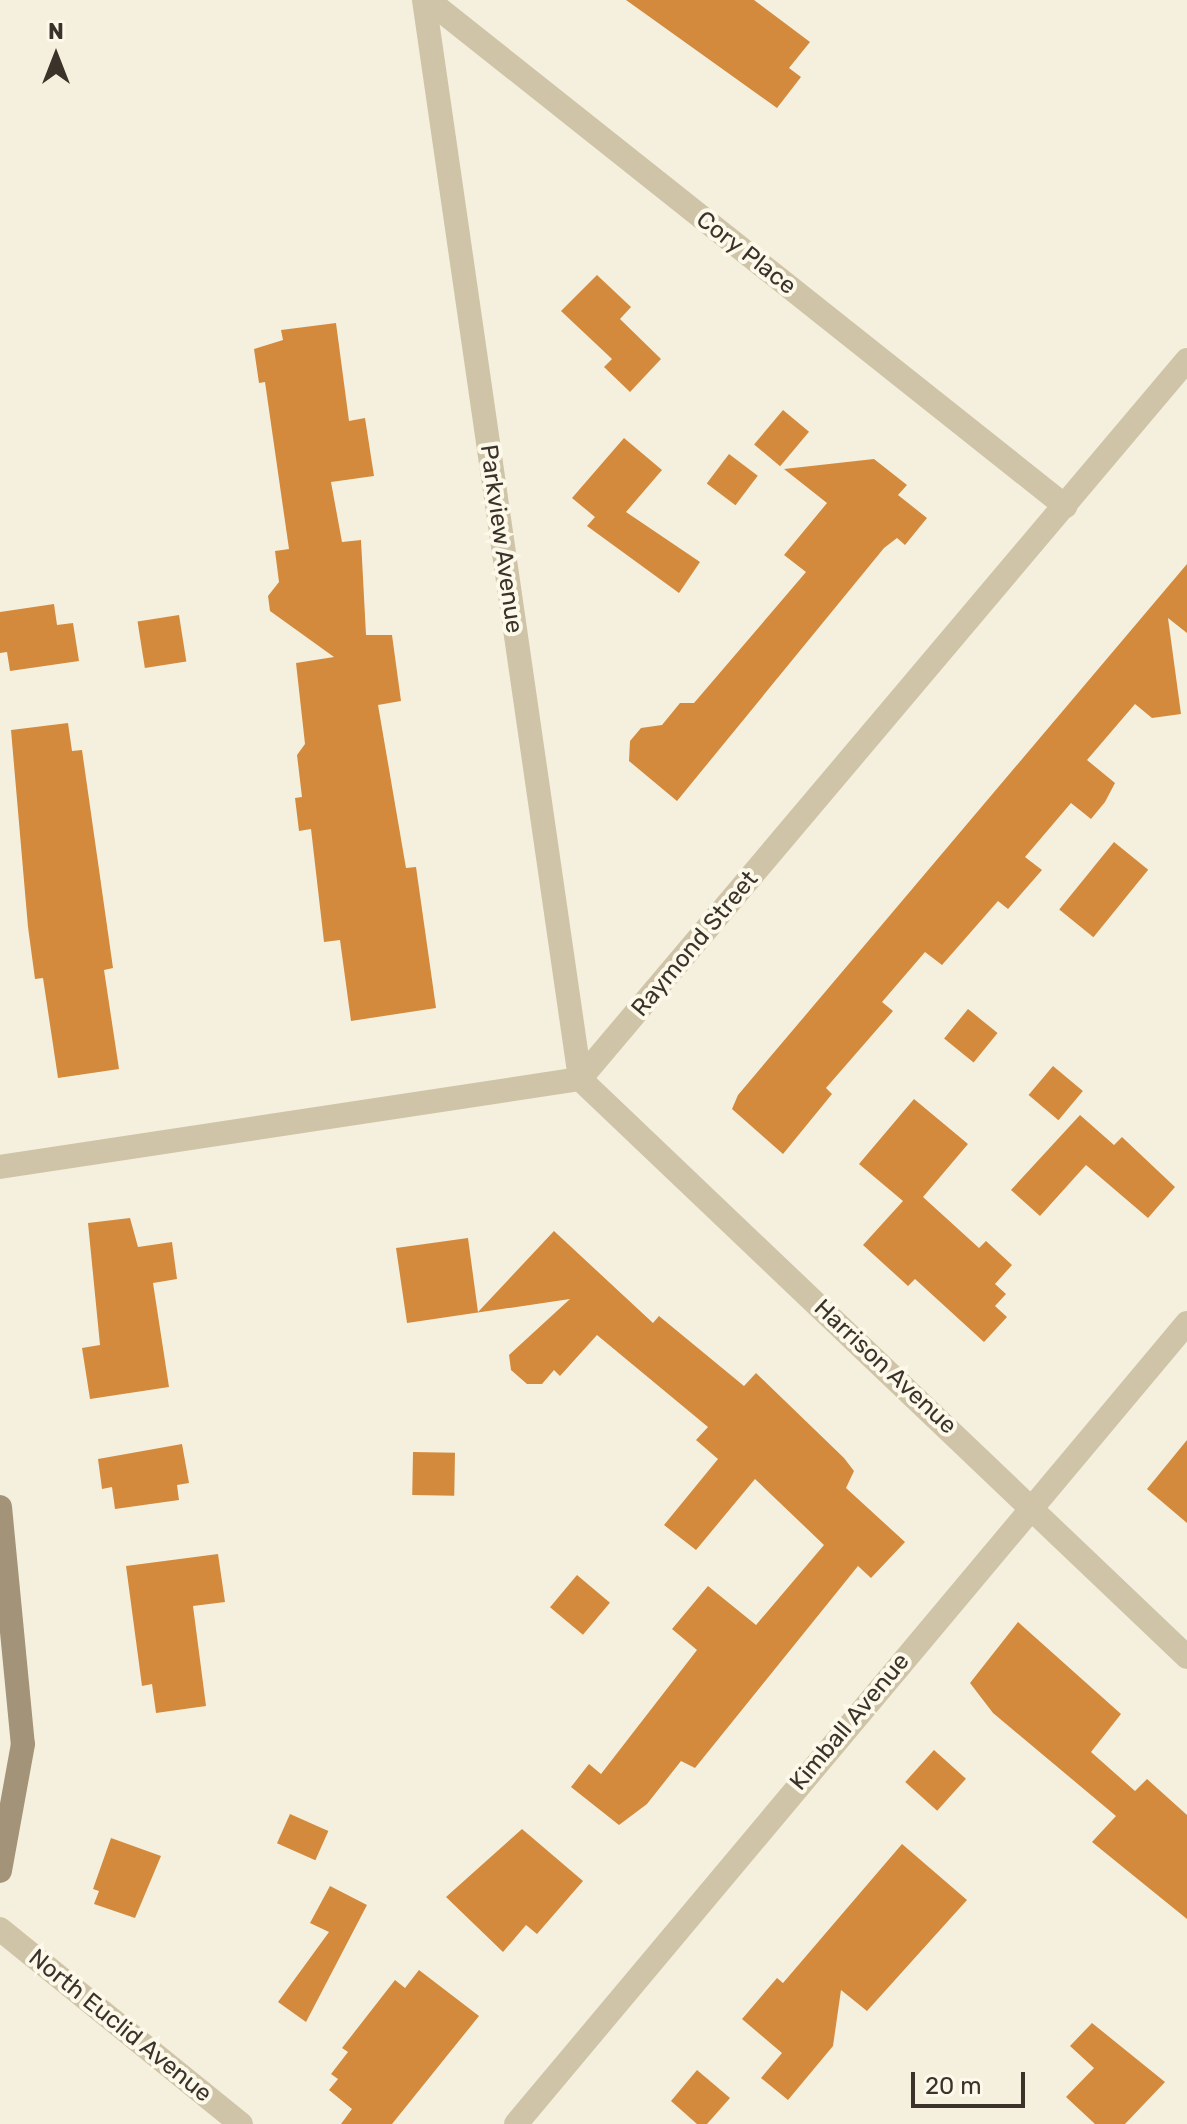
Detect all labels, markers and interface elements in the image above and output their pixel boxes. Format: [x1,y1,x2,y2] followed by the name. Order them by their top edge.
[16,16,96,96] north arrow
[48,18,64,45] text: N
[690,205,802,301] street label: Cory Place
[473,442,529,636] street label: Parkview Avenue
[626,865,764,1023] street label: Raymond Street
[808,1293,962,1441] street label: Harrison Avenue
[784,1647,916,1797] street label: Kimball Avenue
[23,1943,217,2109] street label: North Euclid Avenue
[915,2056,1029,2106] scale bar
[925,2072,982,2100] text: 20 m

